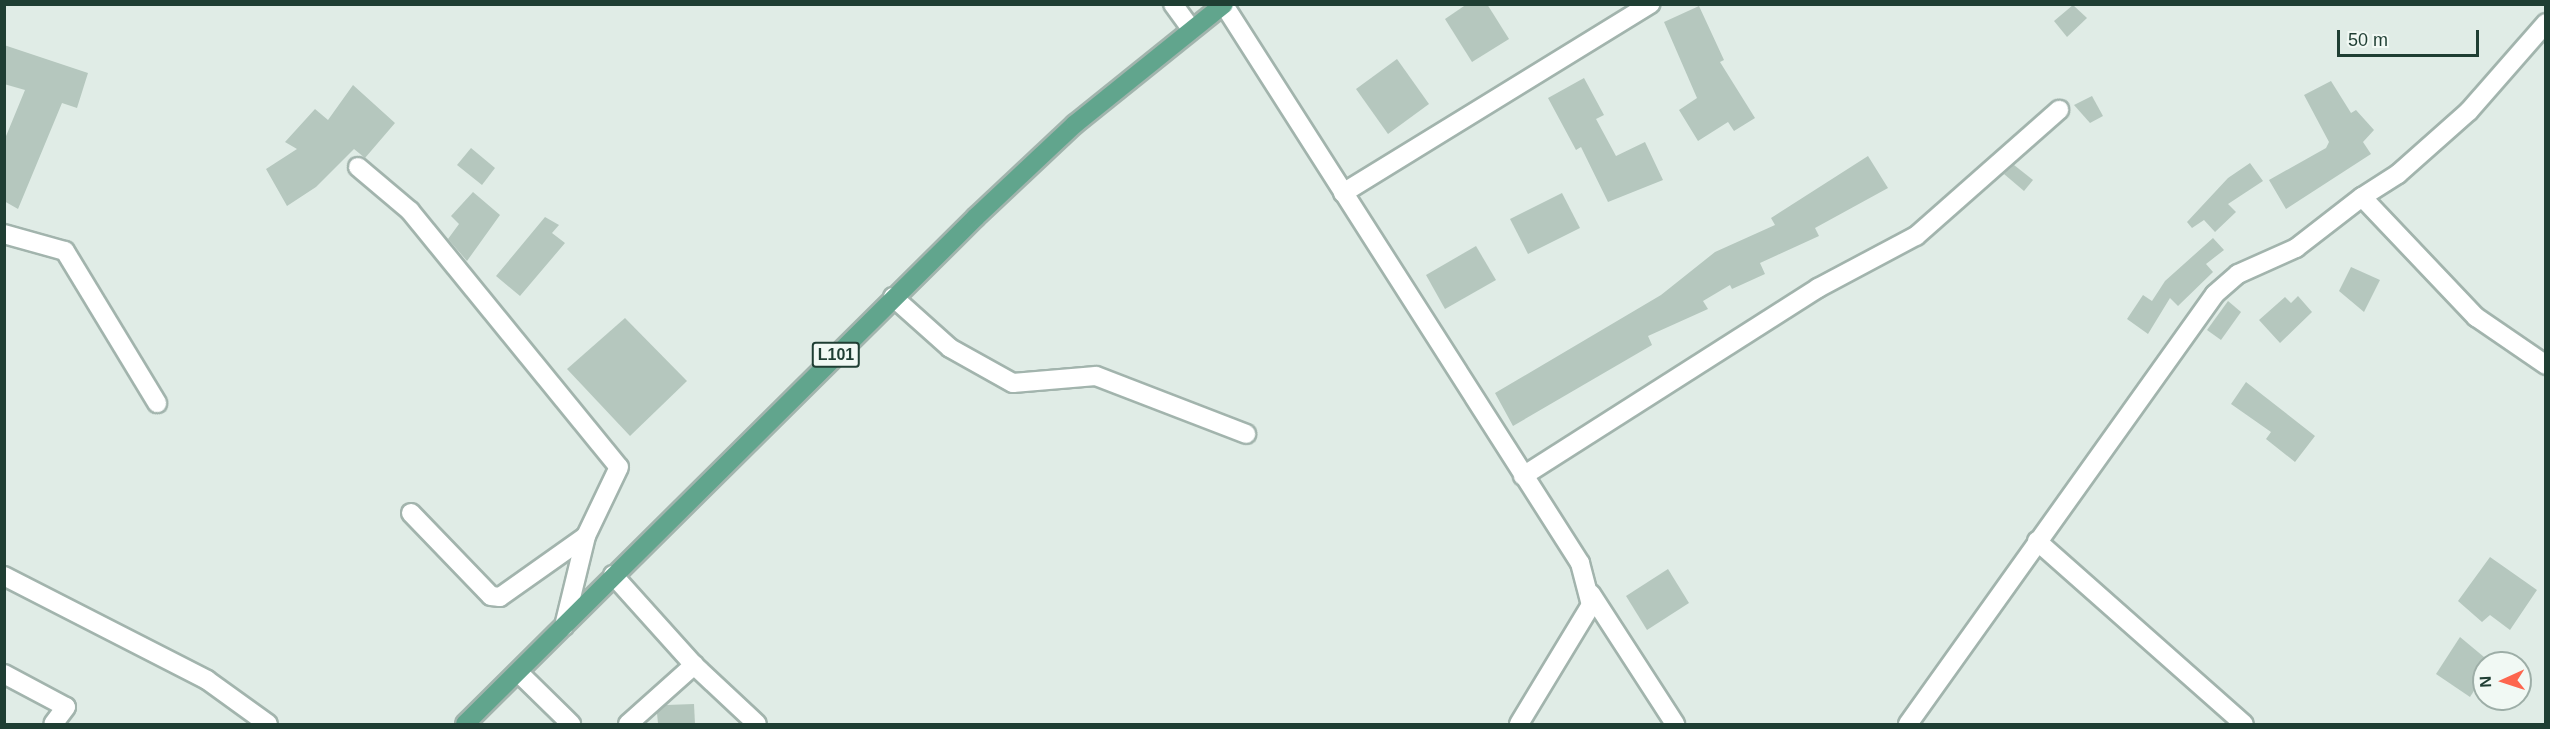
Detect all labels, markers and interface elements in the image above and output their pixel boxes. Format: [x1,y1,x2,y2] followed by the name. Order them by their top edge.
[2340,18,2482,56] scale bar
[2348,30,2388,50] text: 50 m
[810,342,862,368] road number: L101
[2472,651,2532,711] north arrow
[2477,676,2494,688] text: N

